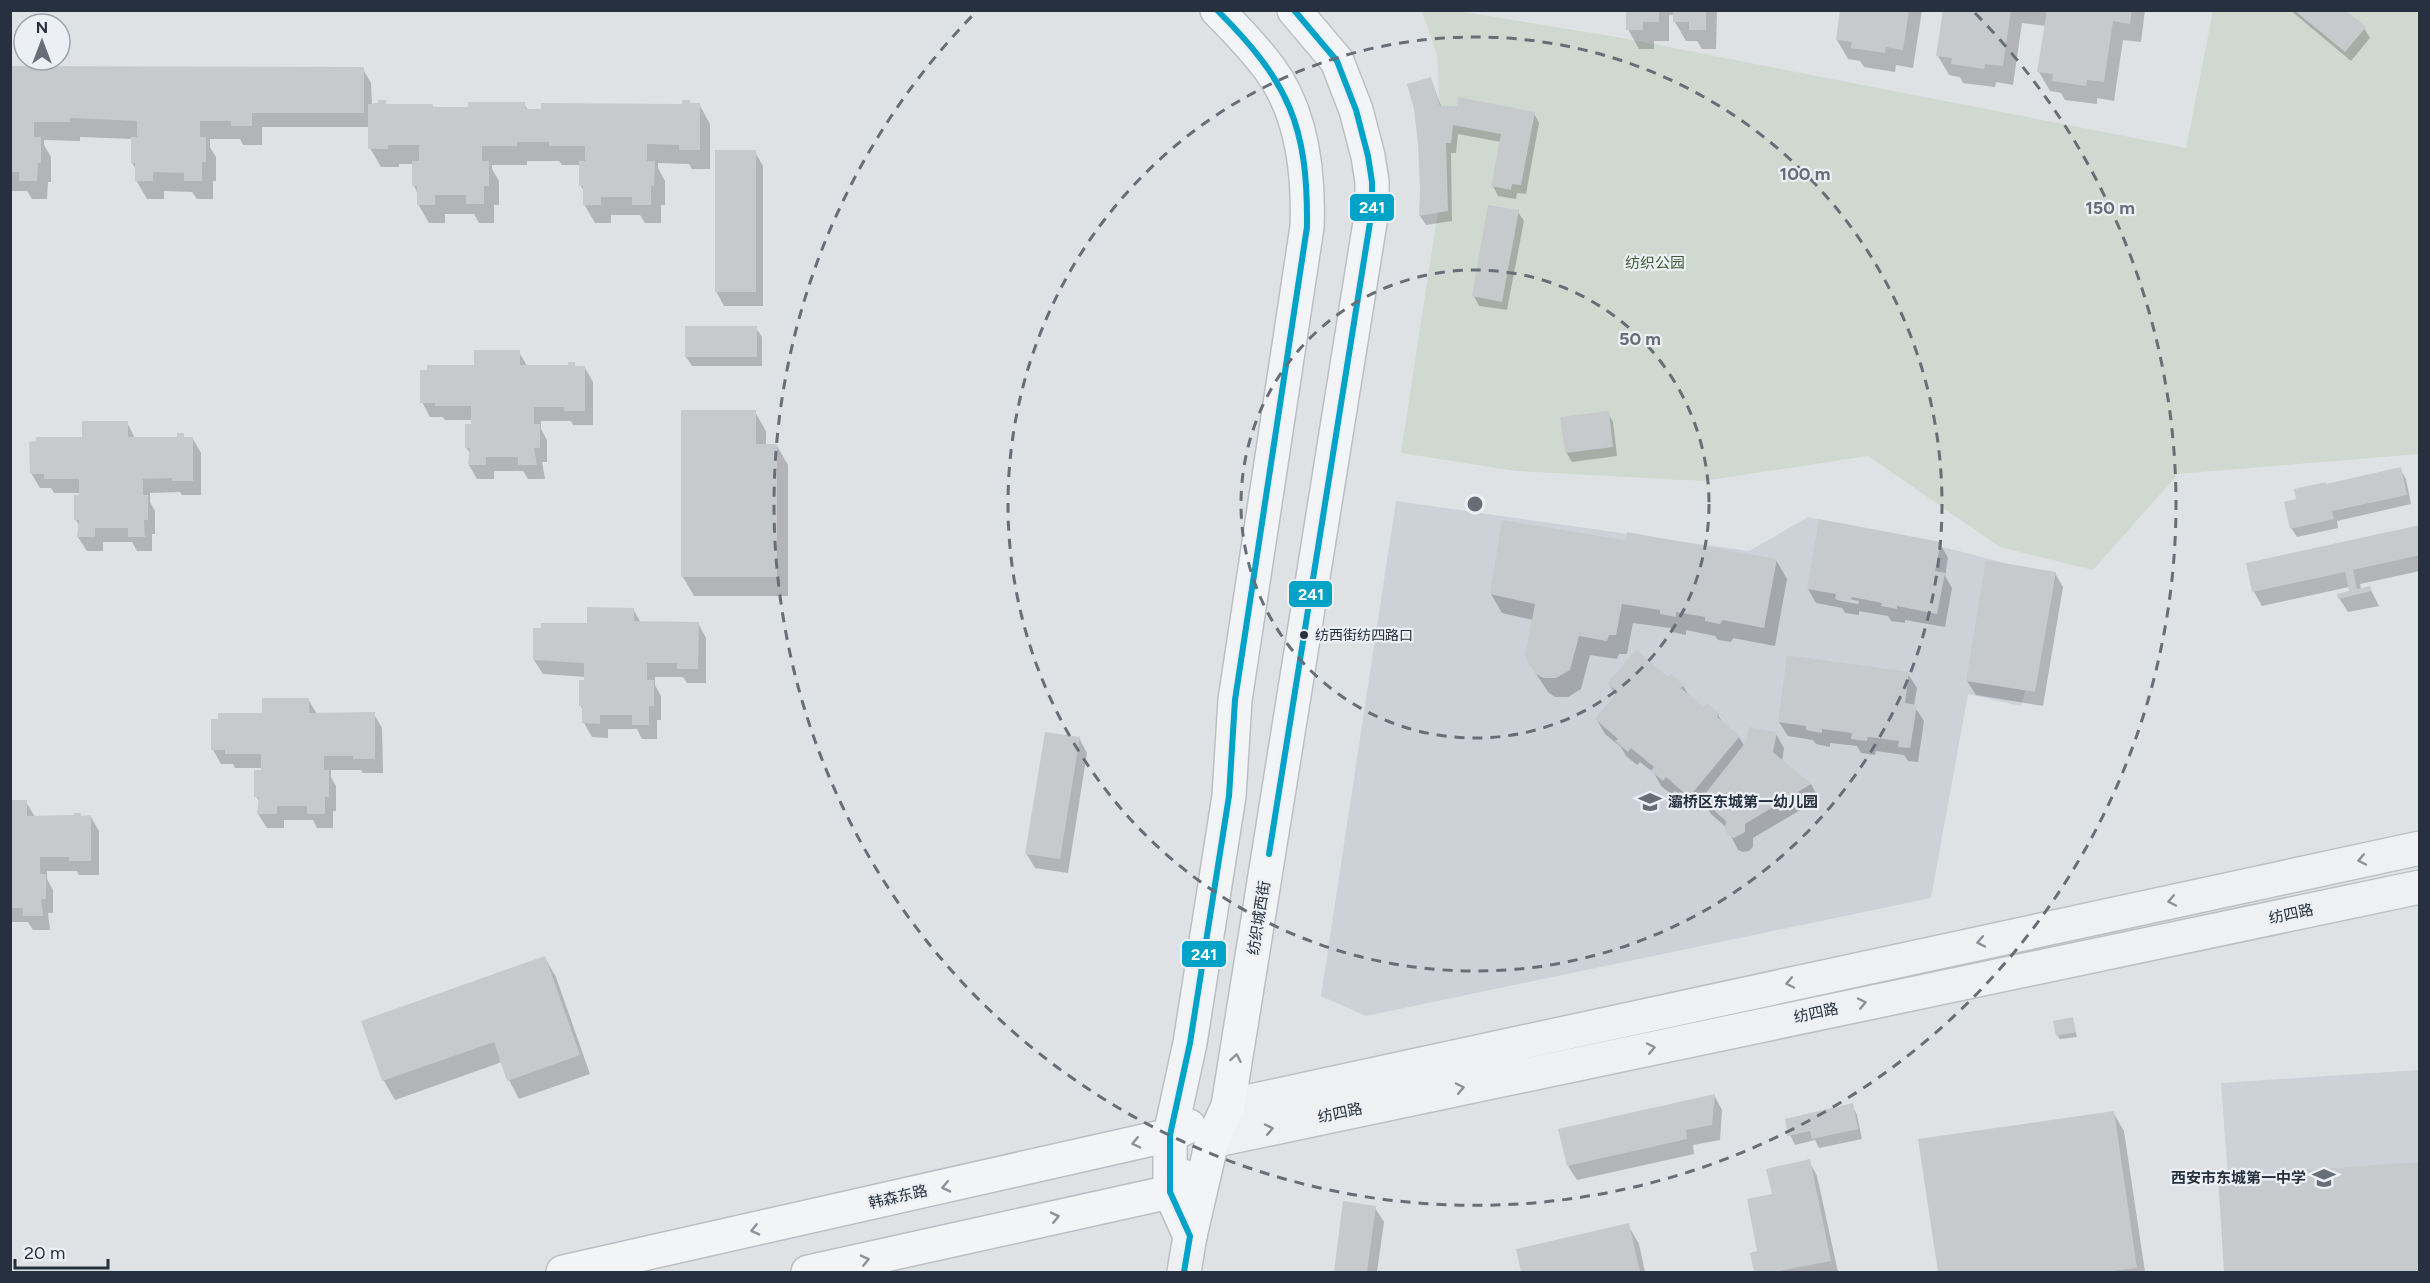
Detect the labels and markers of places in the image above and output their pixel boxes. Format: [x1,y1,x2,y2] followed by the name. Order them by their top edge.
[1465,494,1485,514] centre of rings
[1315,627,1413,644] place label: 纺西街纺四路口
[1298,629,1310,641] marker: 纺西街纺四路口
[1637,789,1663,815] school or university icon: 灞桥区东城第一幼儿园
[1668,793,1818,811] place label: 灞桥区东城第一幼儿园
[2311,1165,2337,1191] school or university icon: 西安市东城第一中学
[2171,1169,2306,1187] place label: 西安市东城第一中学

